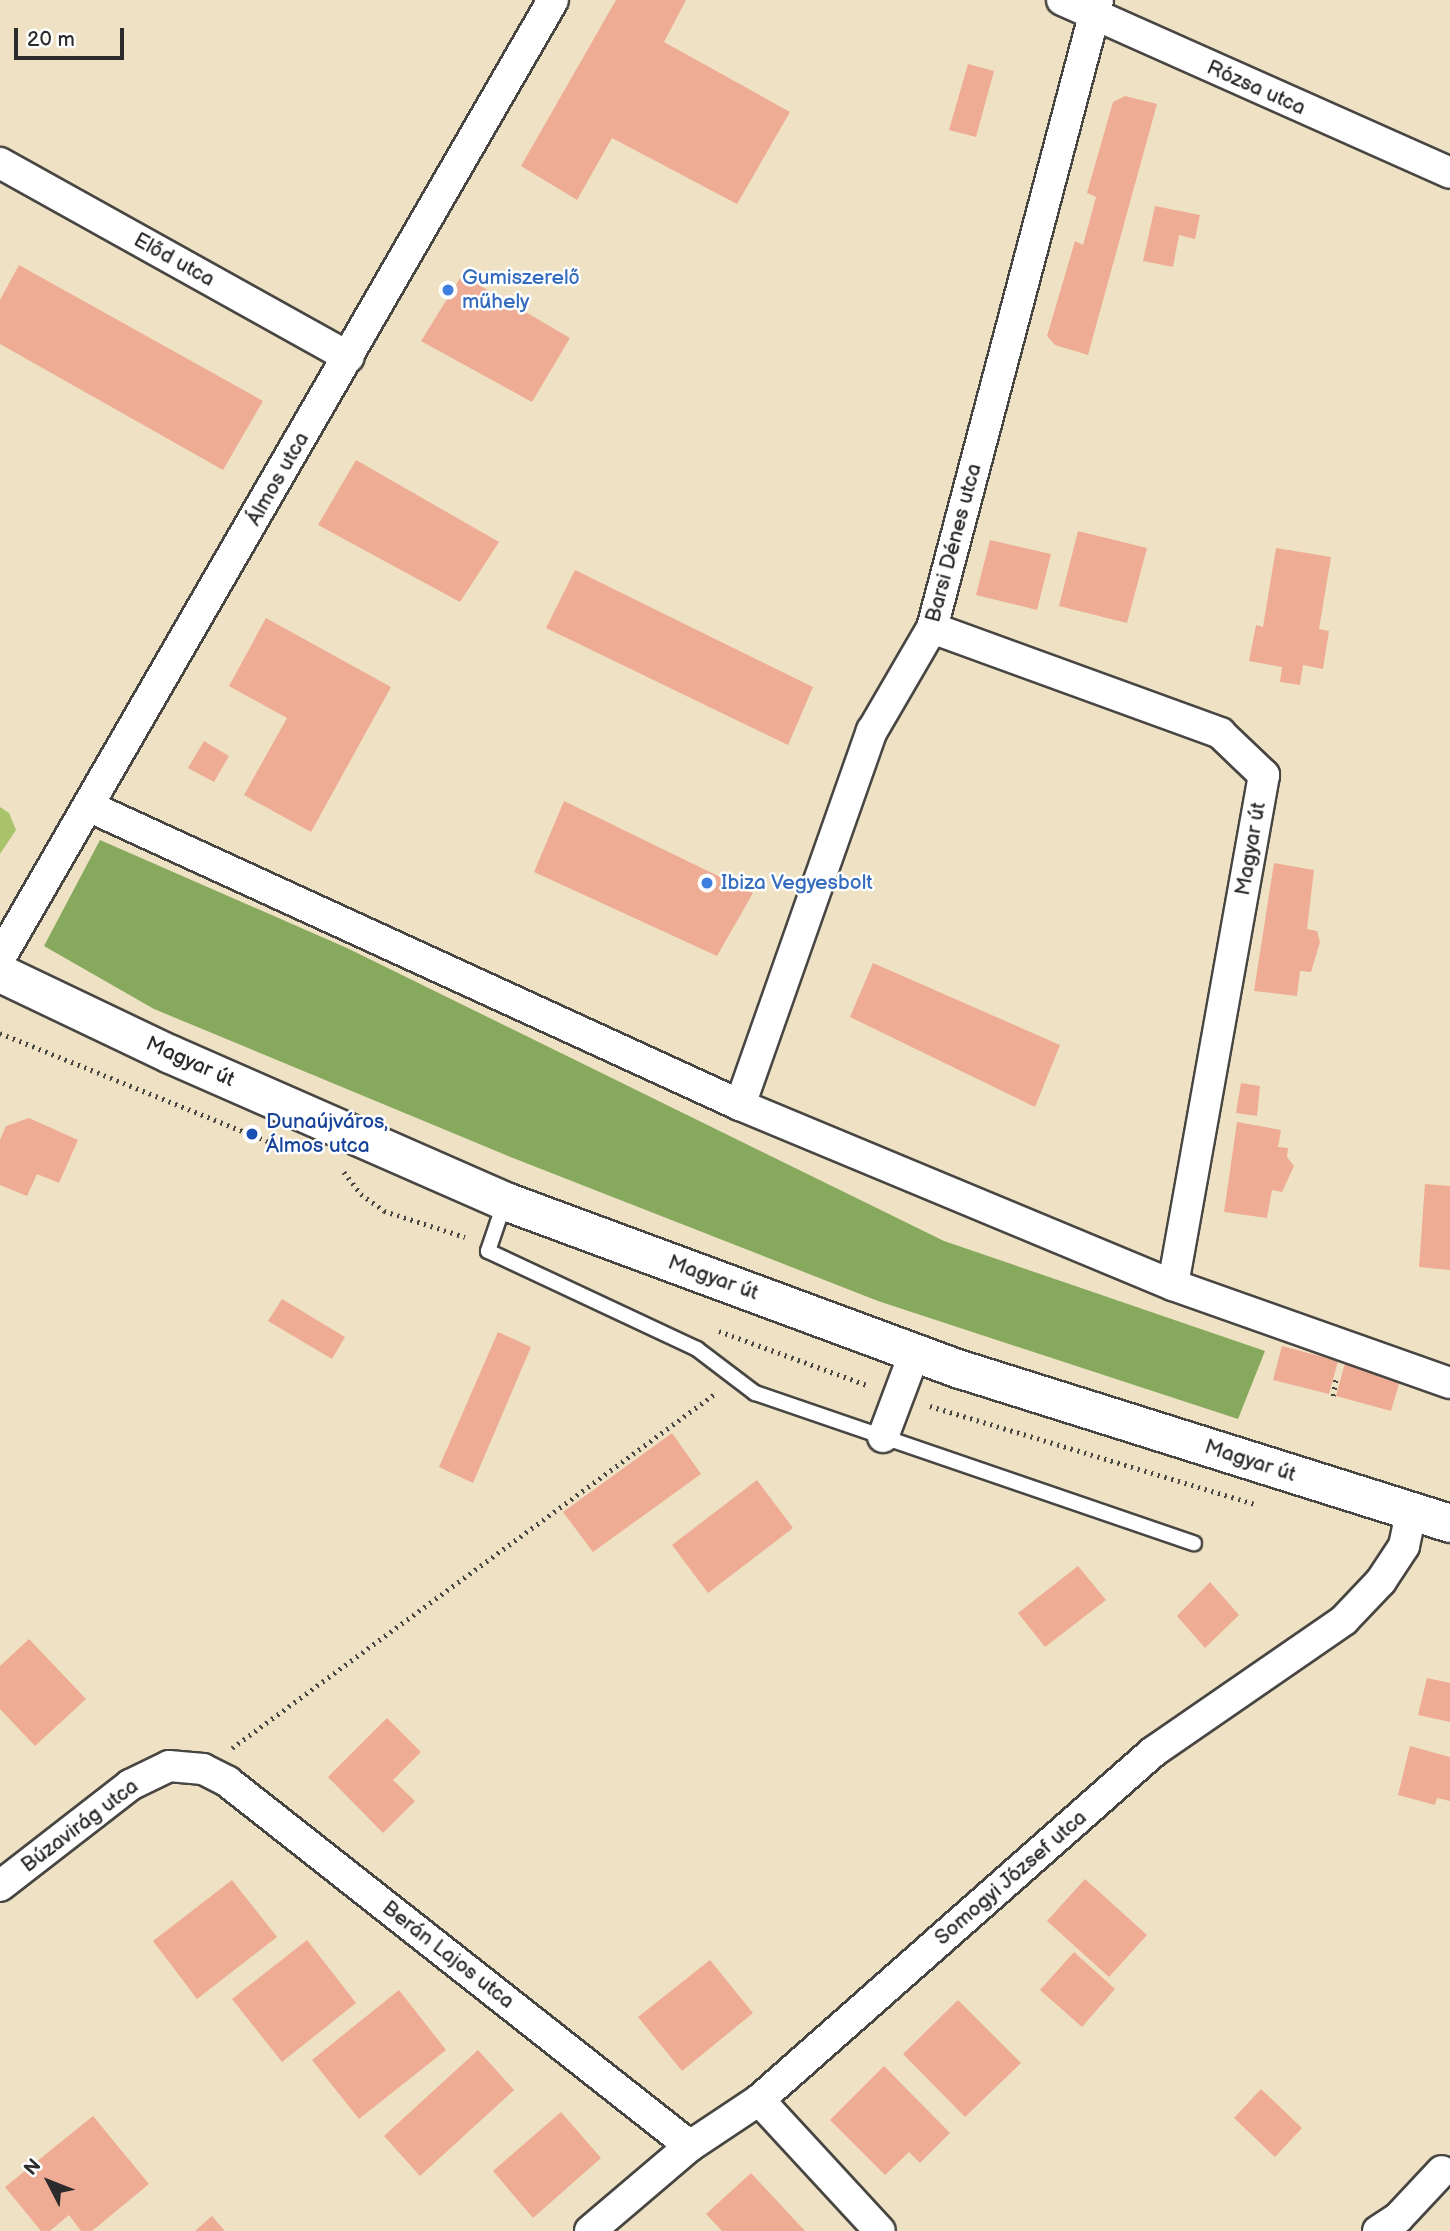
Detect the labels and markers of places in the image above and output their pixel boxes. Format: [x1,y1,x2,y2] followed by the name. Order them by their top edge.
[462,265,580,315] place label: Gumiszerelő műhely
[440,282,456,298] marker: Gumiszerelő műhely
[721,870,873,896] place label: Ibiza Vegyesbolt
[699,875,715,891] marker: Ibiza Vegyesbolt
[266,1109,388,1159] place label: Dunaújváros, Álmos utca
[244,1126,260,1142] marker: Dunaújváros, Álmos utca

